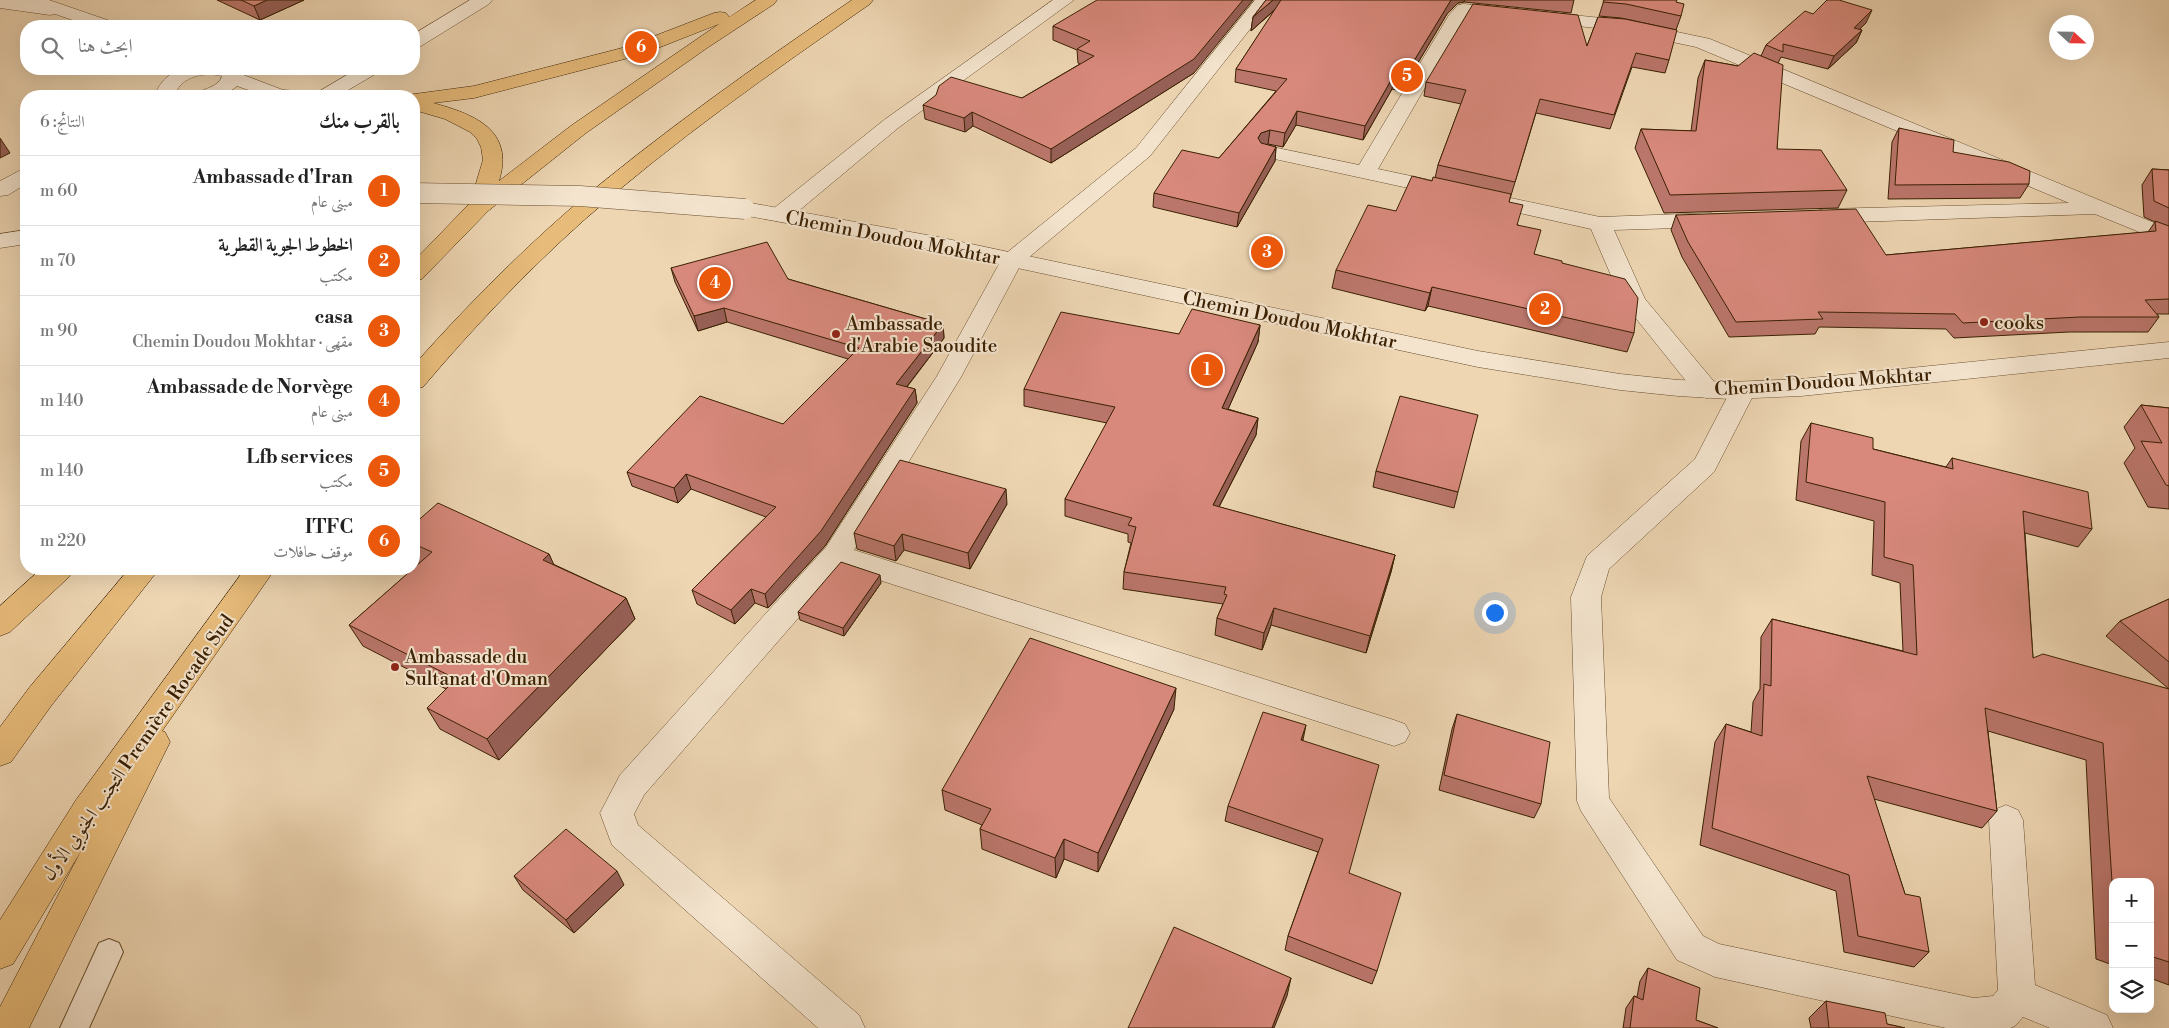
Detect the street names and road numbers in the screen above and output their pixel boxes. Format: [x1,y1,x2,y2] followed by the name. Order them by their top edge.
[783,205,1002,271] street label: Chemin Doudou Mokhtar
[1181,286,1399,354] street label: Chemin Doudou Mokhtar
[1713,362,1933,402] street label: Chemin Doudou Mokhtar
[35,609,242,887] street label: التجنب الجنوبي الأول Première Rocade Sud

